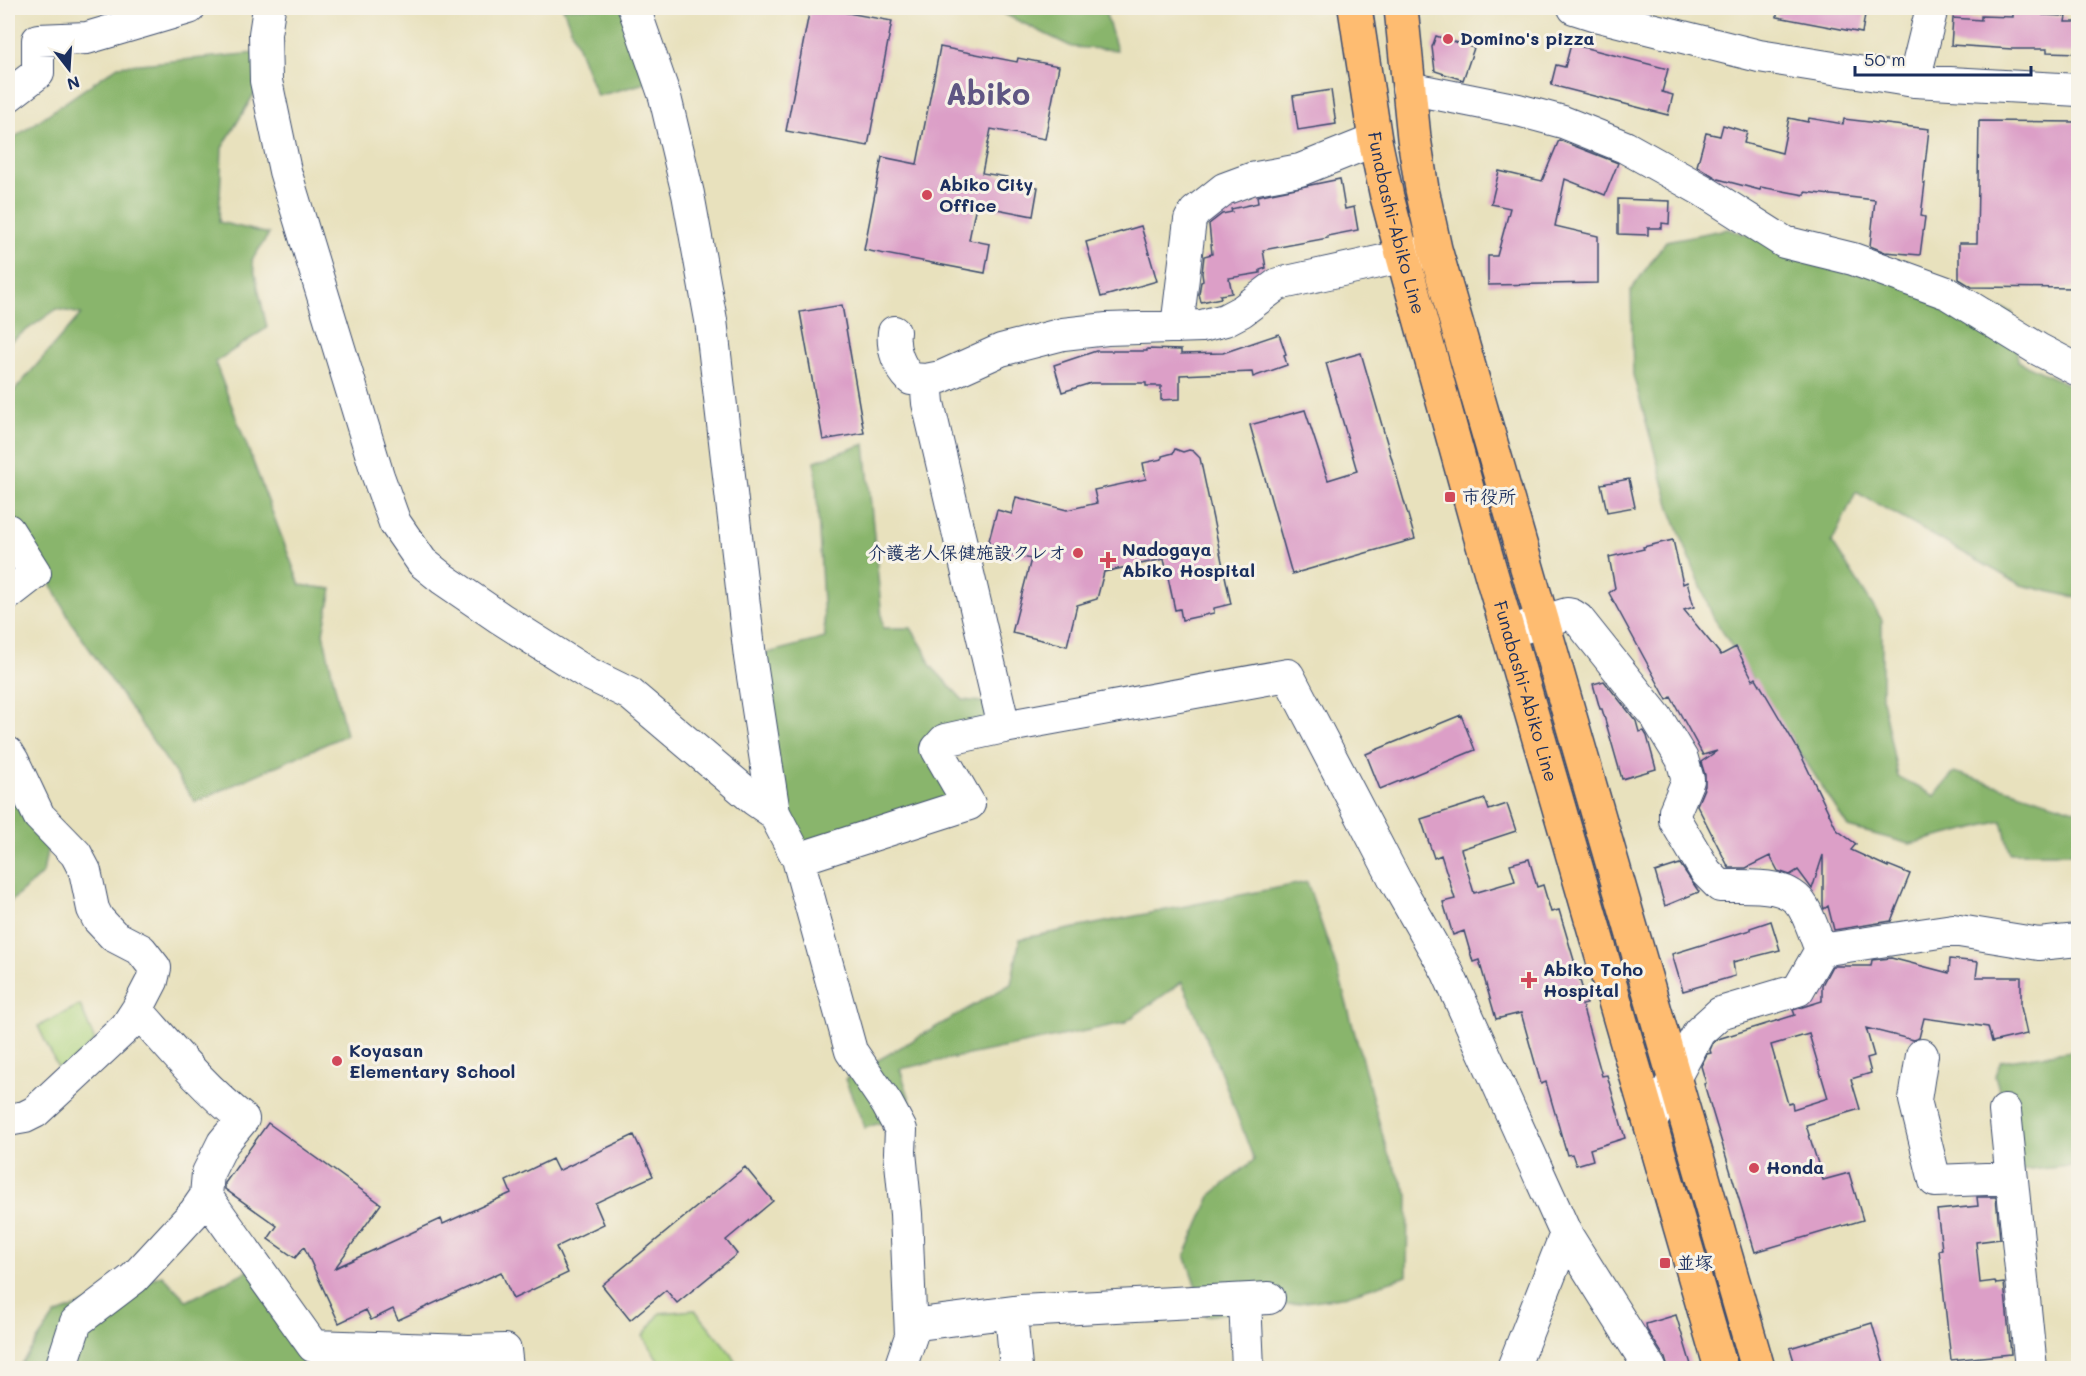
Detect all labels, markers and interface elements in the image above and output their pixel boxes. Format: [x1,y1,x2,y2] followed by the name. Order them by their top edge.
[1460,26,1595,50] place label: Domino's pizza
[1441,32,1455,46] marker: Domino's pizza
[39,39,99,99] north arrow
[1855,39,2030,77] scale bar
[1864,47,1906,71] text: 50 m
[65,72,82,96] text: N
[946,73,1030,113] district label: Abiko
[1363,130,1431,317] street label: Funabashi-Abiko Line
[939,172,1034,217] place label: Abiko City Office
[920,188,934,202] marker: Abiko City Office
[1462,484,1516,508] place label: 市役所
[1443,490,1457,504] marker: 市役所
[1122,537,1255,582] place label: Nadogaya Abiko Hospital
[868,540,1066,564] place label: 介護老人保健施設クレオ
[1071,546,1085,560] marker: 介護老人保健施設クレオ
[1099,551,1117,569] marker: Nadogaya Abiko Hospital
[1489,598,1564,784] street label: Funabashi-Abiko Line
[1543,957,1643,1002] place label: Abiko Toho Hospital
[1520,971,1538,989] marker: Abiko Toho Hospital
[349,1038,515,1083] place label: Koyasan Elementary School
[330,1054,344,1068] marker: Koyasan Elementary School
[1766,1155,1824,1179] place label: Honda
[1747,1161,1761,1175] marker: Honda
[1677,1250,1713,1274] place label: 並塚
[1658,1256,1672,1270] marker: 並塚

